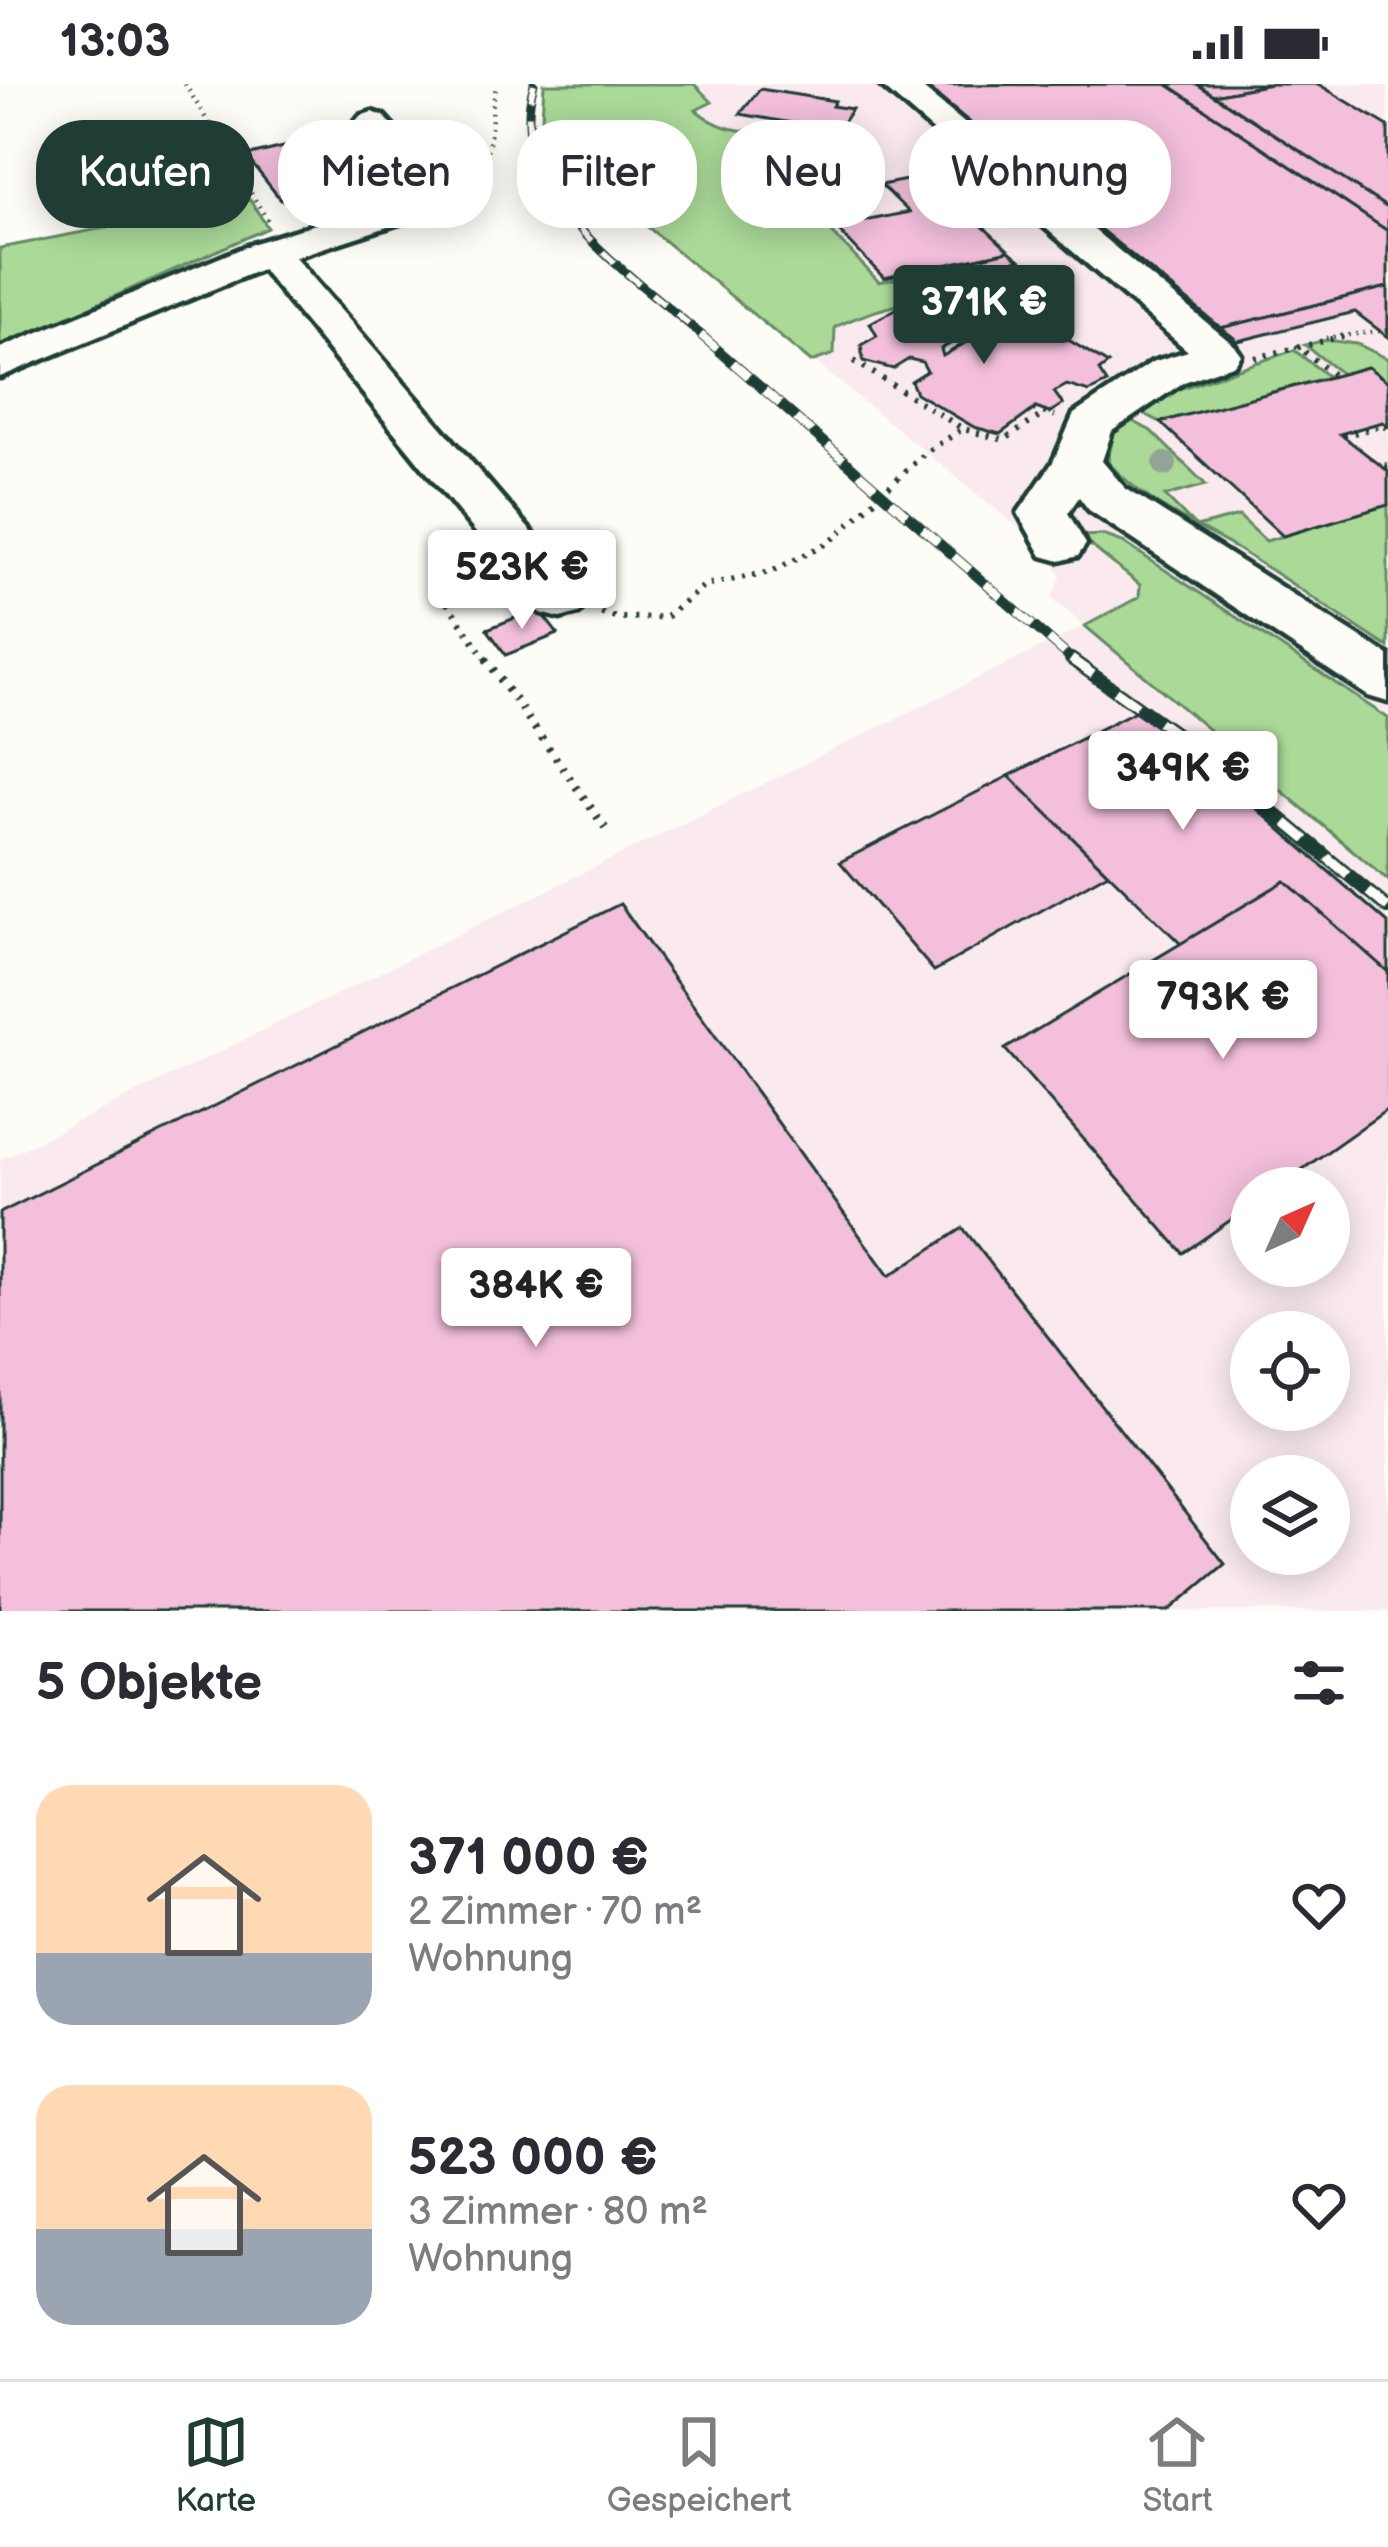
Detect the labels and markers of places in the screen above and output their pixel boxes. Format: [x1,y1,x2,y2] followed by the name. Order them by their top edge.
[886,265,1082,367] pin: 371K €
[424,530,620,632] pin: 523K €
[1085,731,1281,833] pin: 349K €
[1125,960,1321,1062] pin: 793K €
[438,1248,634,1350] pin: 384K €

